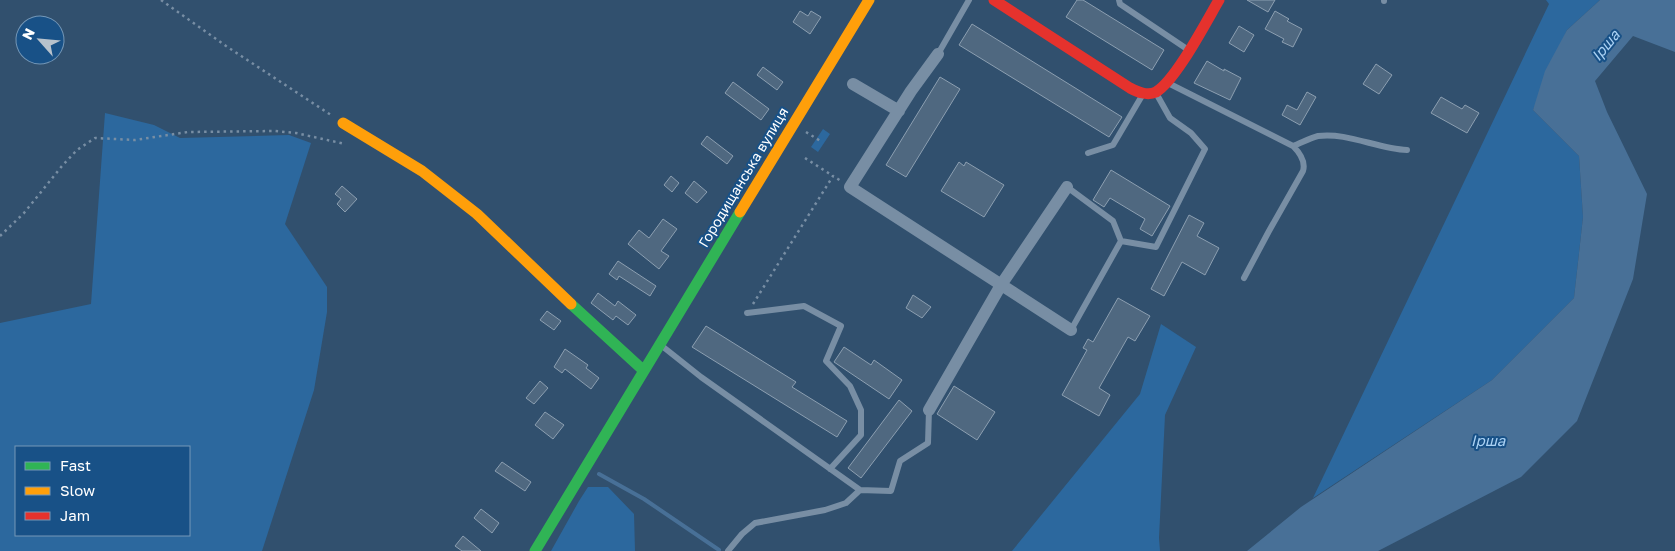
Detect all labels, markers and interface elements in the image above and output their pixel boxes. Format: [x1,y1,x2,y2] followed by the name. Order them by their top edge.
[15,15,65,65] north arrow
[18,25,38,42] text: N
[1587,25,1623,64] water label: Ірша
[695,104,791,250] street label: Городищанська вулиця
[1471,431,1506,449] water label: Ірша
[15,446,190,536] legend
[60,456,91,474] text: Fast
[60,481,95,499] text: Slow
[60,506,90,524] text: Jam

